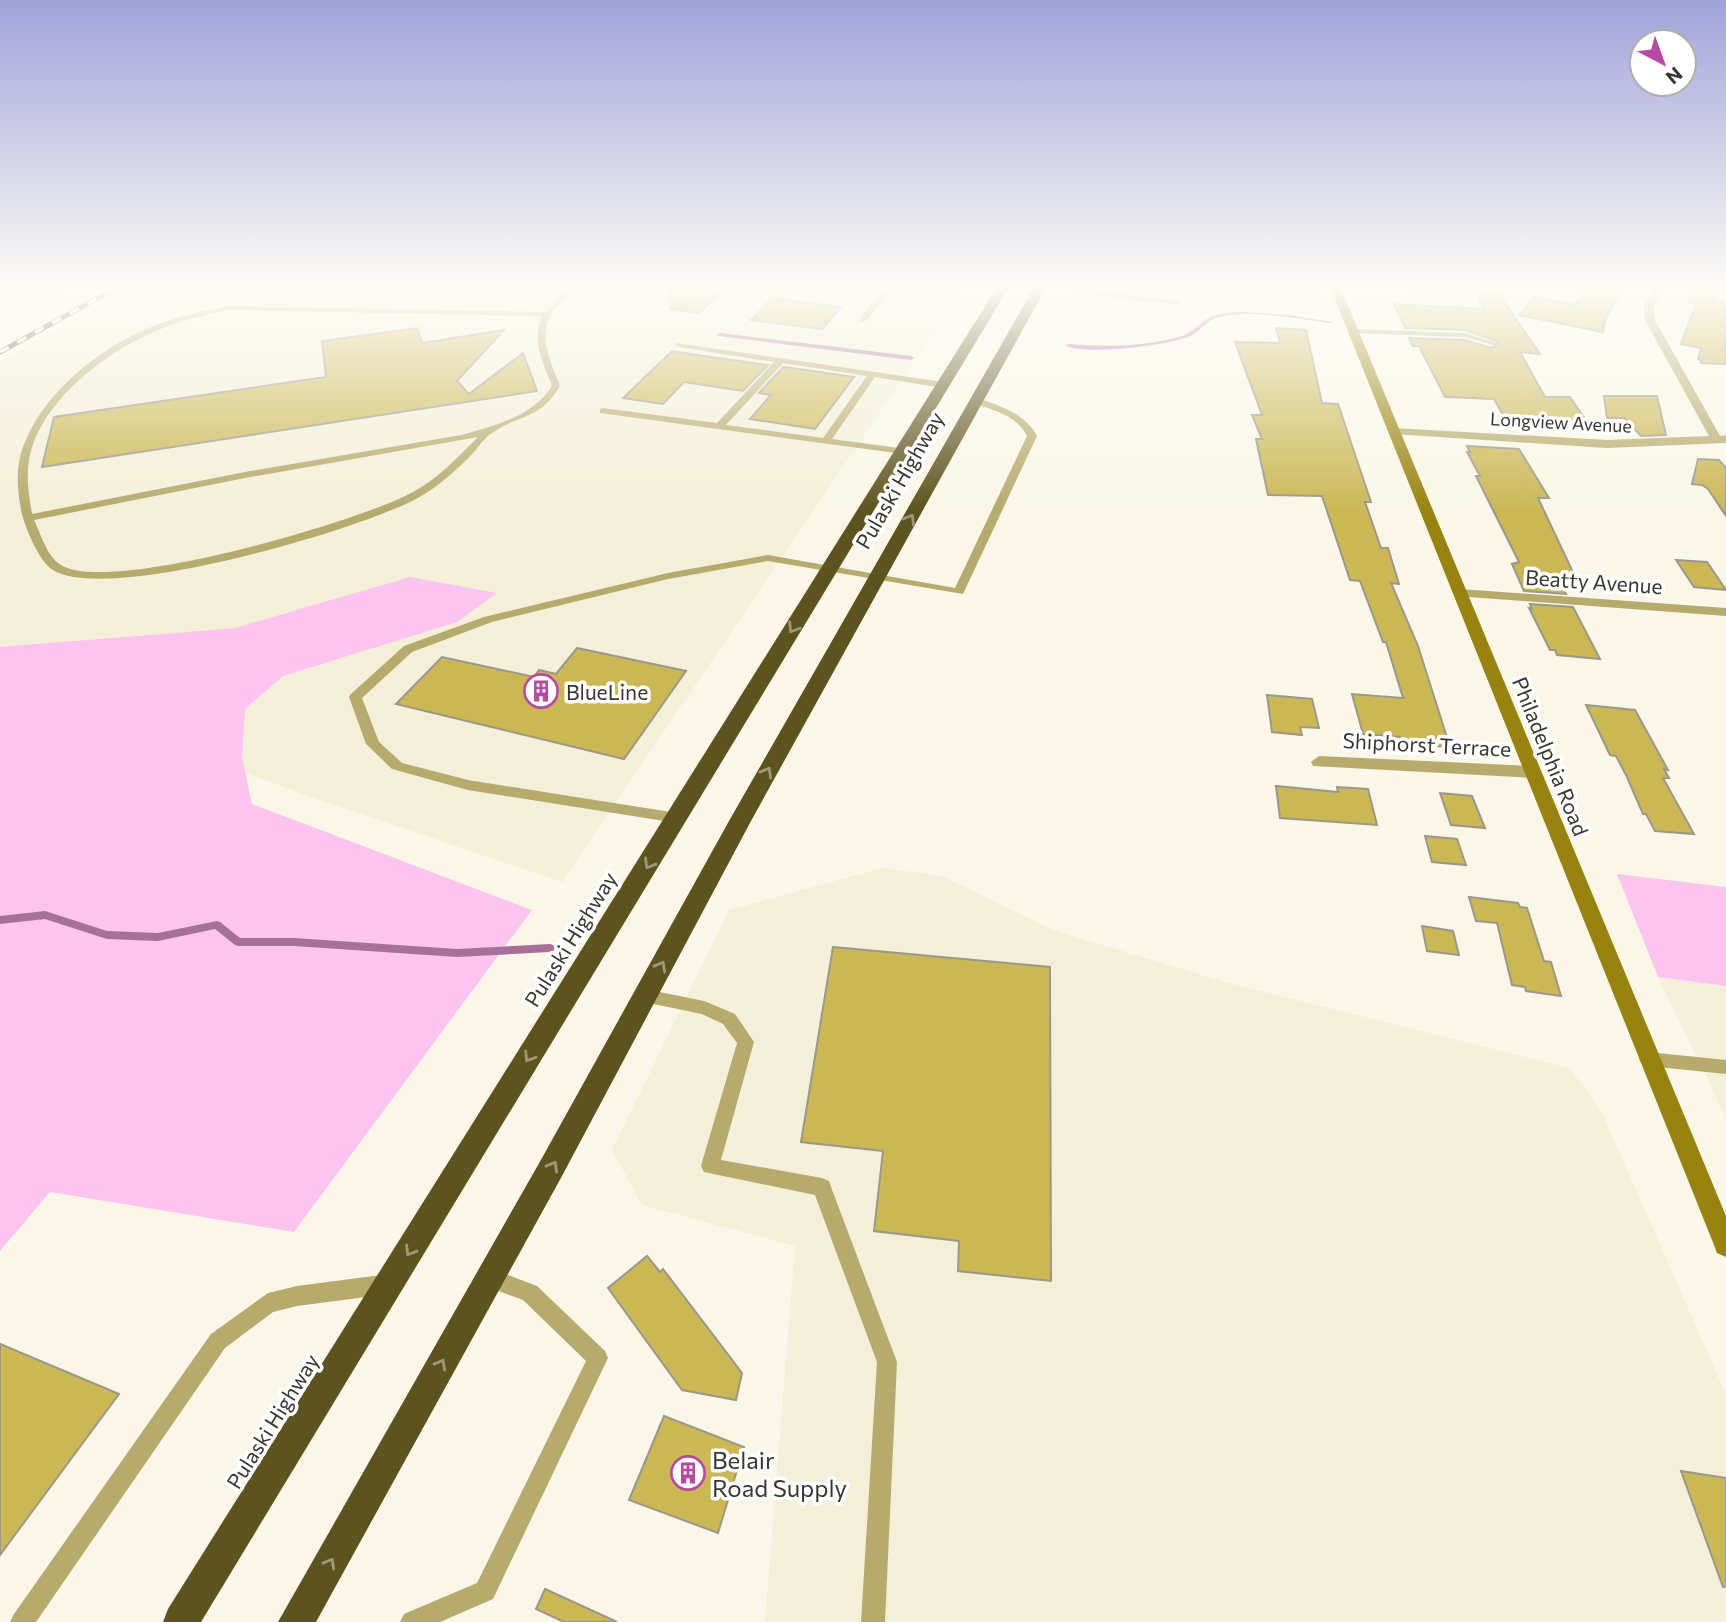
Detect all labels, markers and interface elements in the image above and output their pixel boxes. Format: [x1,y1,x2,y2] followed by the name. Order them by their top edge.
[1628,28,1698,98] north arrow
[1662,63,1687,90] text: N
[850,407,948,553] street label: Pulaski Highway
[1489,407,1633,437] street label: Longview Avenue
[902,513,915,526] one-way arrow
[1524,564,1664,598] street label: Beatty Avenue
[788,620,801,633] one-way arrow
[522,672,560,710] building icon: BlueLine
[1508,673,1594,839] street label: Philadelphia Road
[566,679,648,704] place label: BlueLine
[1342,727,1512,761] street label: Shiphorst Terrace
[759,767,772,780] one-way arrow
[645,857,658,870] one-way arrow
[519,867,622,1011] street label: Pulaski Highway
[653,961,666,973] one-way arrow
[525,1050,538,1063] one-way arrow
[545,1161,558,1173] one-way arrow
[406,1244,419,1257] one-way arrow
[221,1349,324,1493] street label: Pulaski Highway
[433,1359,446,1372] one-way arrow
[712,1445,847,1502] place label: Belair Road Supply
[669,1454,707,1492] building icon: Belair Road Supply
[322,1557,335,1570] one-way arrow

